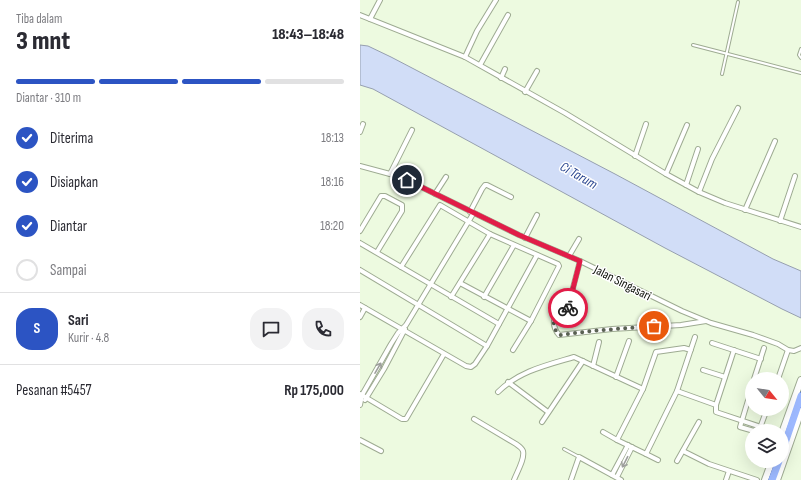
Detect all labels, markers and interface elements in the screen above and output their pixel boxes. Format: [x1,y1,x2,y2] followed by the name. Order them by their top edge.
[16,11,62,27] text: Tiba dalam
[272,25,344,44] text: 18:43–18:48
[16,26,70,57] text: 3 mnt
[16,90,81,106] text: Diantar · 310 m
[16,127,38,149] icon: check
[50,129,93,148] text: Diterima
[321,130,344,146] text: 18:13
[557,158,601,193] water label: Ci Tarum
[390,163,424,197] pin
[396,169,418,191] icon: home
[16,171,38,193] icon: check
[50,173,98,192] text: Disiapkan
[321,174,344,190] text: 18:16
[16,215,38,237] icon: check
[50,217,87,236] text: Diantar
[320,218,344,234] text: 18:20
[50,261,87,280] text: Sampai
[590,261,654,304] street label: Jalan Singasari
[548,288,588,328] courier
[557,297,579,319] icon: bike
[250,308,292,350] button: chat
[302,308,344,350] button: phone
[637,309,671,343] pin
[68,311,89,330] text: Sari
[643,315,665,337] icon: bag
[34,319,40,338] text: S
[68,330,109,346] text: Kurir · 4.8
[374,363,382,375] one-way arrow
[745,372,789,416] north arrow
[745,372,789,468] map controls
[16,381,92,400] text: Pesanan #5457
[284,381,344,400] text: Rp 175,000
[745,424,789,468] button: layers
[620,456,628,468] one-way arrow

